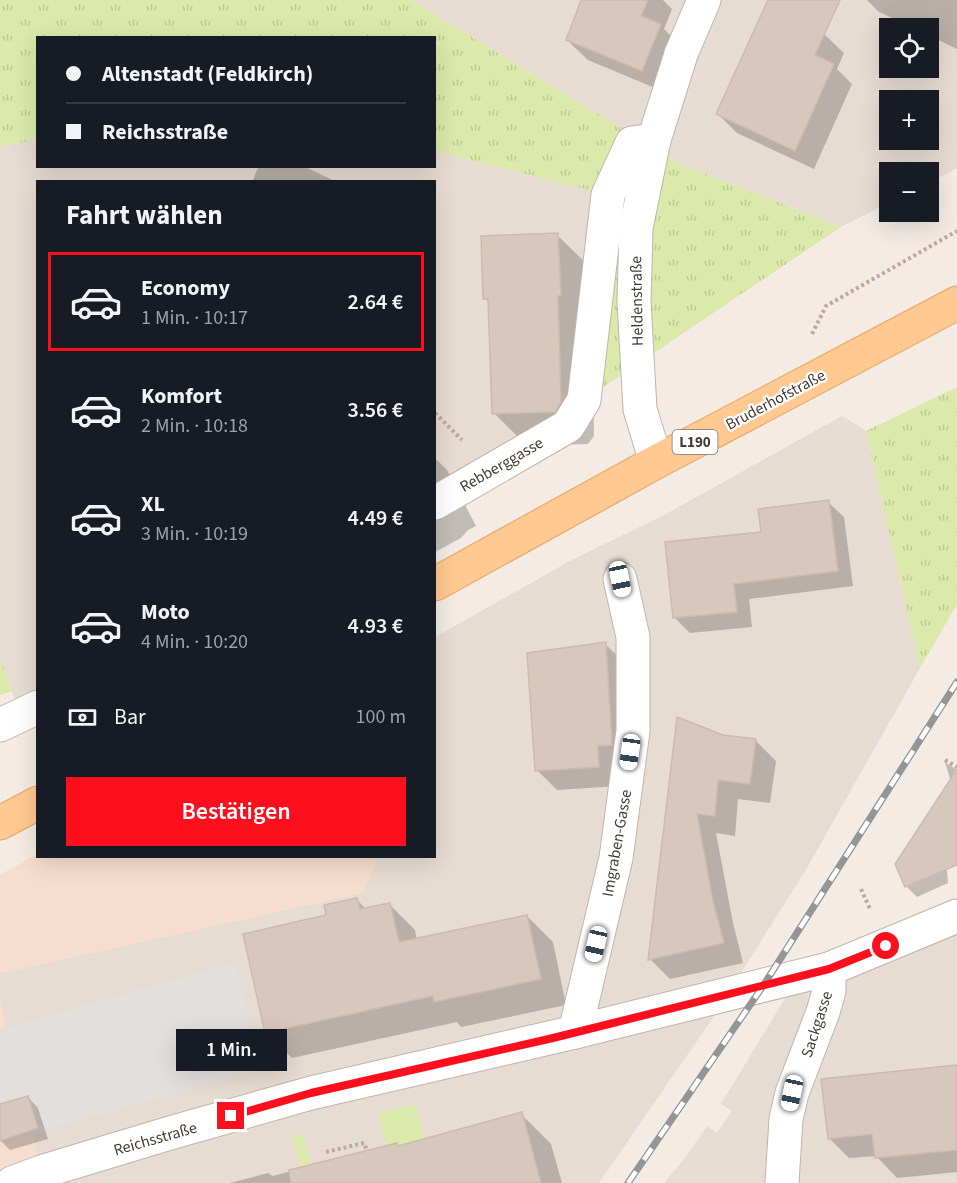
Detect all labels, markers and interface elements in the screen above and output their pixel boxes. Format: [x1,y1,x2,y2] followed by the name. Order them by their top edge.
[879,18,939,222] map controls
[879,18,939,78] button: locate
[102,58,313,90] text: Altenstadt (Feldkirch)
[879,90,939,150] button: +
[102,116,228,148] text: Reichsstraße
[879,162,939,222] button: −
[66,196,223,235] text: Fahrt wählen
[625,256,649,346] street label: Heldenstraße
[141,272,230,304] text: Economy
[69,275,123,329] icon: car
[347,286,403,318] text: 2.64 €
[141,304,248,332] text: 1 Min. · 10:17
[722,364,829,435] street label: Bruderhofstraße
[141,380,222,412] text: Komfort
[69,383,123,437] icon: car
[347,394,403,426] text: 3.56 €
[141,412,248,440] text: 2 Min. · 10:18
[672,430,718,454] road number: L190
[456,432,547,498] street label: Rebberggasse
[141,488,165,520] text: XL
[69,491,123,545] icon: car
[347,502,403,534] text: 4.49 €
[141,520,248,548] text: 3 Min. · 10:19
[607,560,633,598] car
[141,596,190,628] text: Moto
[69,599,123,653] icon: car
[347,610,403,642] text: 4.93 €
[141,628,248,656] text: 4 Min. · 10:20
[66,701,99,734] icon: cash
[114,701,146,733] text: Bar
[356,703,406,731] text: 100 m
[619,733,641,771] car
[66,777,406,846] button: Bestätigen
[597,788,637,899] street label: Imgraben-Gasse
[583,924,609,964] car
[872,932,899,959] route start
[796,988,838,1060] street label: Sackgasse
[176,1029,286,1071] callout: 1 Min.
[206,1036,257,1064] text: 1 Min.
[779,1074,805,1112] car
[217,1102,244,1129] route end
[111,1117,200,1161] street label: Reichsstraße

